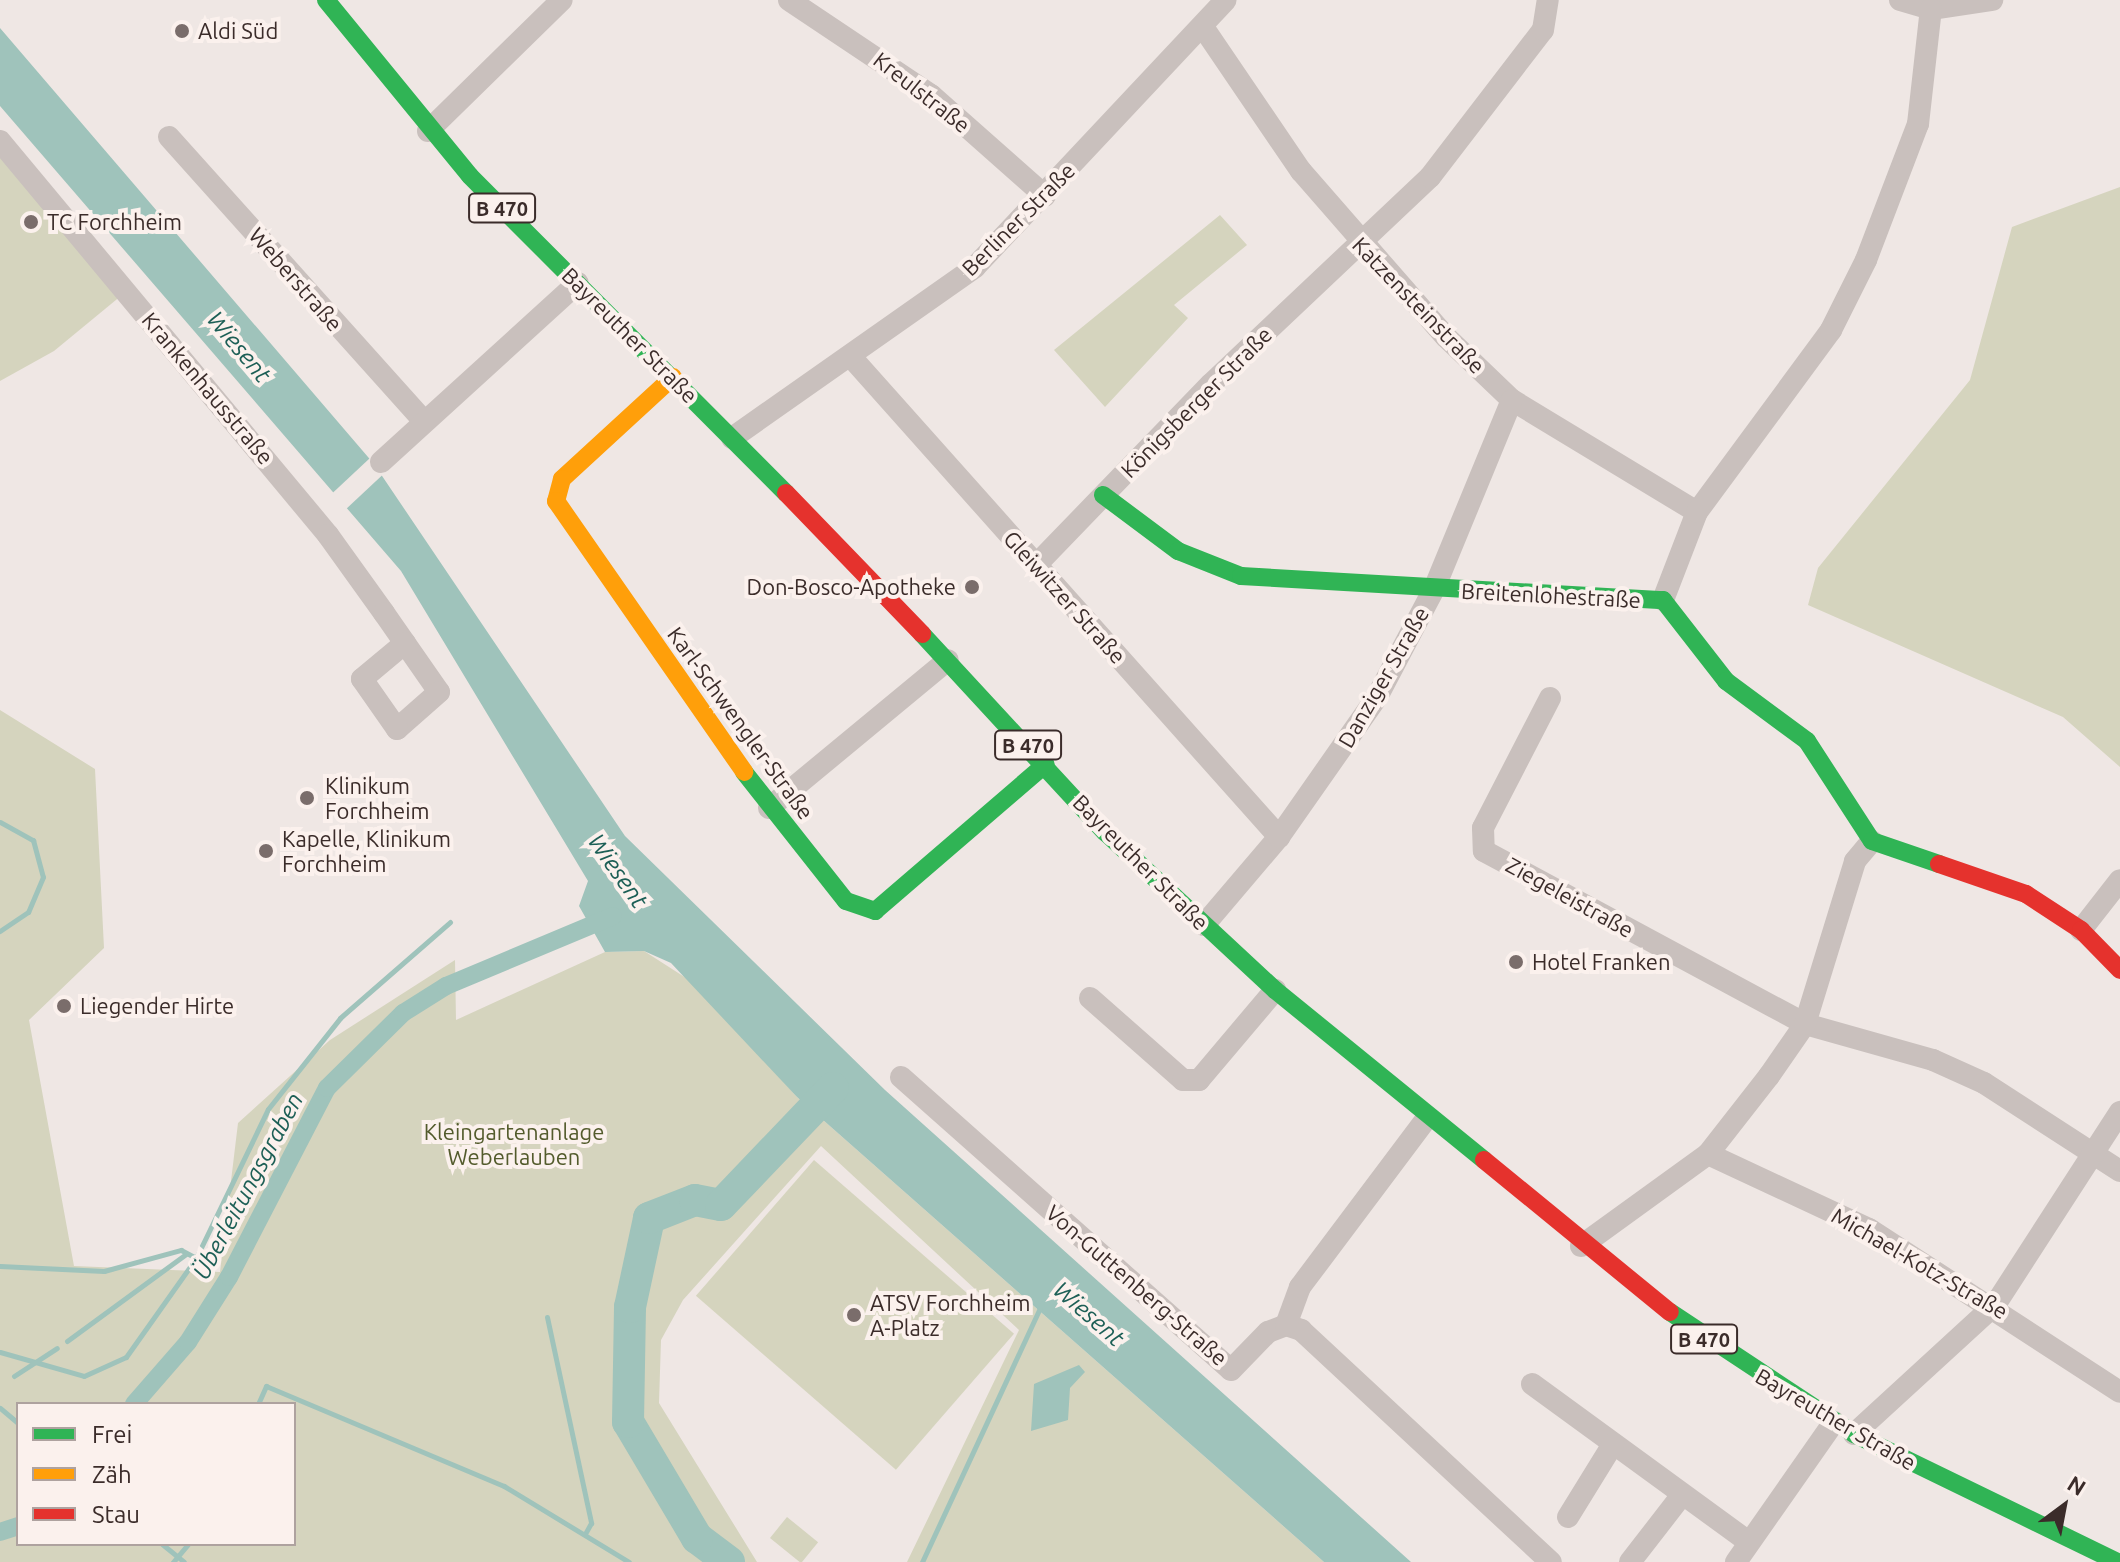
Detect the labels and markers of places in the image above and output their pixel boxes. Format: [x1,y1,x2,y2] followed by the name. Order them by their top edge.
[198,18,278,44] place label: Aldi Süd
[173,22,191,40] marker: Aldi Süd
[47,209,182,235] place label: TC Forchheim
[22,213,40,231] marker: TC Forchheim
[747,574,956,600] place label: Don-Bosco-Apotheke
[963,578,981,596] marker: Don-Bosco-Apotheke
[325,772,430,824] place label: Klinikum Forchheim
[296,787,318,809] marker: Klinikum Forchheim
[282,825,451,876] place label: Kapelle, Klinikum Forchheim
[257,842,275,860] marker: Kapelle, Klinikum Forchheim
[1532,949,1671,975] place label: Hotel Franken
[1507,953,1525,971] marker: Hotel Franken
[80,993,234,1019] place label: Liegender Hirte
[55,997,73,1015] marker: Liegender Hirte
[870,1289,1030,1340] place label: ATSV Forchheim A-Platz
[845,1306,863,1324] marker: ATSV Forchheim A-Platz

